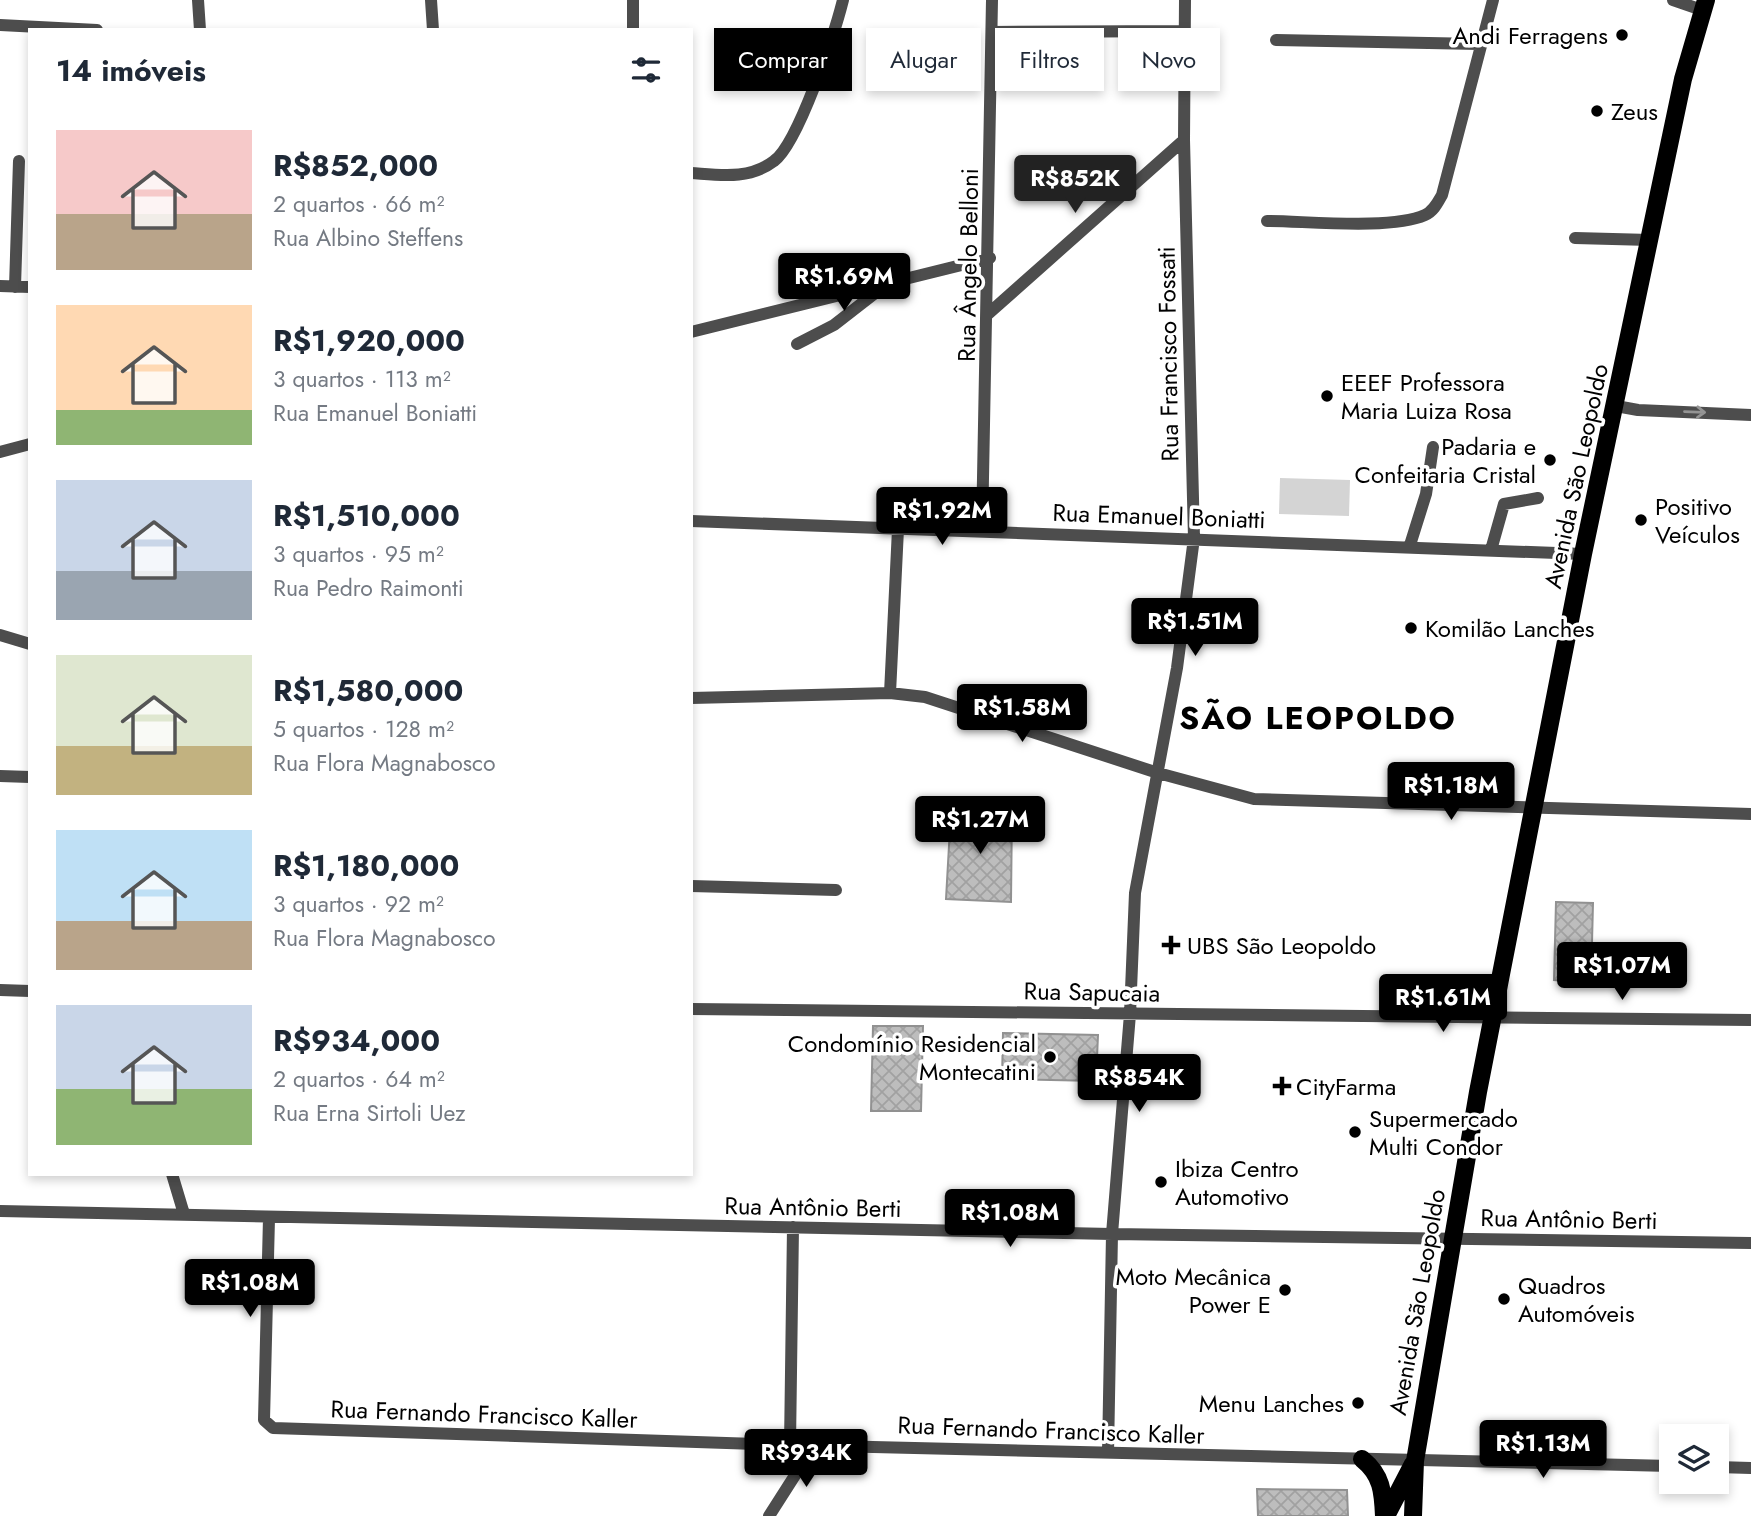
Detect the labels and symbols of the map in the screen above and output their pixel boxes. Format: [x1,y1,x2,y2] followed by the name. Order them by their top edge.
[1452,18,1608,53] place label: Andi Ferragens
[1614,27,1630,43] marker: Andi Ferragens
[1611,94,1658,129] place label: Zeus
[1589,103,1605,119] marker: Zeus
[1018,156,1132,215] pin: R$852K
[949,168,987,362] street label: Rua Ângelo Belloni
[1149,246,1187,462] street label: Rua Francisco Fossati
[779,254,909,313] pin: R$1.69M
[1535,360,1617,592] street label: Avenida São Leopoldo
[1341,365,1512,428] place label: EEEF Professora Maria Luiza Rosa
[1319,388,1335,404] marker: EEEF Professora Maria Luiza Rosa
[1683,406,1706,419] one-way arrow
[1354,429,1536,492] place label: Padaria e Confeitaria Cristal
[1542,452,1558,468] marker: Padaria e Confeitaria Cristal
[877,488,1007,547] pin: R$1.92M
[1655,489,1740,552] place label: Positivo Veículos
[1052,495,1266,537] street label: Rua Emanuel Boniatti
[1633,512,1649,528] marker: Positivo Veículos
[1130,598,1260,658] pin: R$1.51M
[1425,611,1594,646] place label: Komilão Lanches
[1403,620,1419,636] marker: Komilão Lanches
[957,684,1087,744] pin: R$1.58M
[1179,695,1457,741] district label: SÃO LEOPOLDO
[1386,762,1516,822] pin: R$1.18M
[915,796,1045,856] pin: R$1.27M
[1187,928,1376,963] place label: UBS São Leopoldo
[1161,935,1181,955] marker: UBS São Leopoldo
[1557,942,1687,1002] pin: R$1.07M
[1023,973,1161,1011] street label: Rua Sapucaia
[1378,974,1508,1034] pin: R$1.61M
[788,1026,1036,1089] place label: Condomínio Residencial Montecatini
[1042,1049,1058,1065] marker: Condomínio Residencial Montecatini
[1082,1054,1196,1114] pin: R$854K
[1296,1069,1396,1104] place label: CityFarma
[1274,1078,1290,1094] marker: CityFarma
[1369,1101,1518,1164] place label: Supermercado Multi Condor
[1347,1124,1363,1140] marker: Supermercado Multi Condor
[1175,1151,1299,1214] place label: Ibiza Centro Automotivo
[1153,1174,1169,1190] marker: Ibiza Centro Automotivo
[1380,1186,1454,1418] street label: Avenida São Leopoldo
[724,1188,902,1226] street label: Rua Antônio Berti
[945,1190,1075,1249] pin: R$1.08M
[1480,1200,1658,1238] street label: Rua Antônio Berti
[1116,1259,1271,1322] place label: Moto Mecânica Power E
[185,1260,315,1319] pin: R$1.08M
[1518,1268,1635,1331] place label: Quadros Automóveis
[1277,1282,1293,1298] marker: Moto Mecânica Power E
[1496,1291,1512,1307] marker: Quadros Automóveis
[1199,1386,1344,1421] place label: Menu Lanches
[330,1391,639,1437] street label: Rua Fernando Francisco Kaller
[1350,1395,1366,1411] marker: Menu Lanches
[897,1407,1206,1453] street label: Rua Fernando Francisco Kaller
[1478,1420,1608,1480] pin: R$1.13M
[749,1430,863,1489] pin: R$934K

